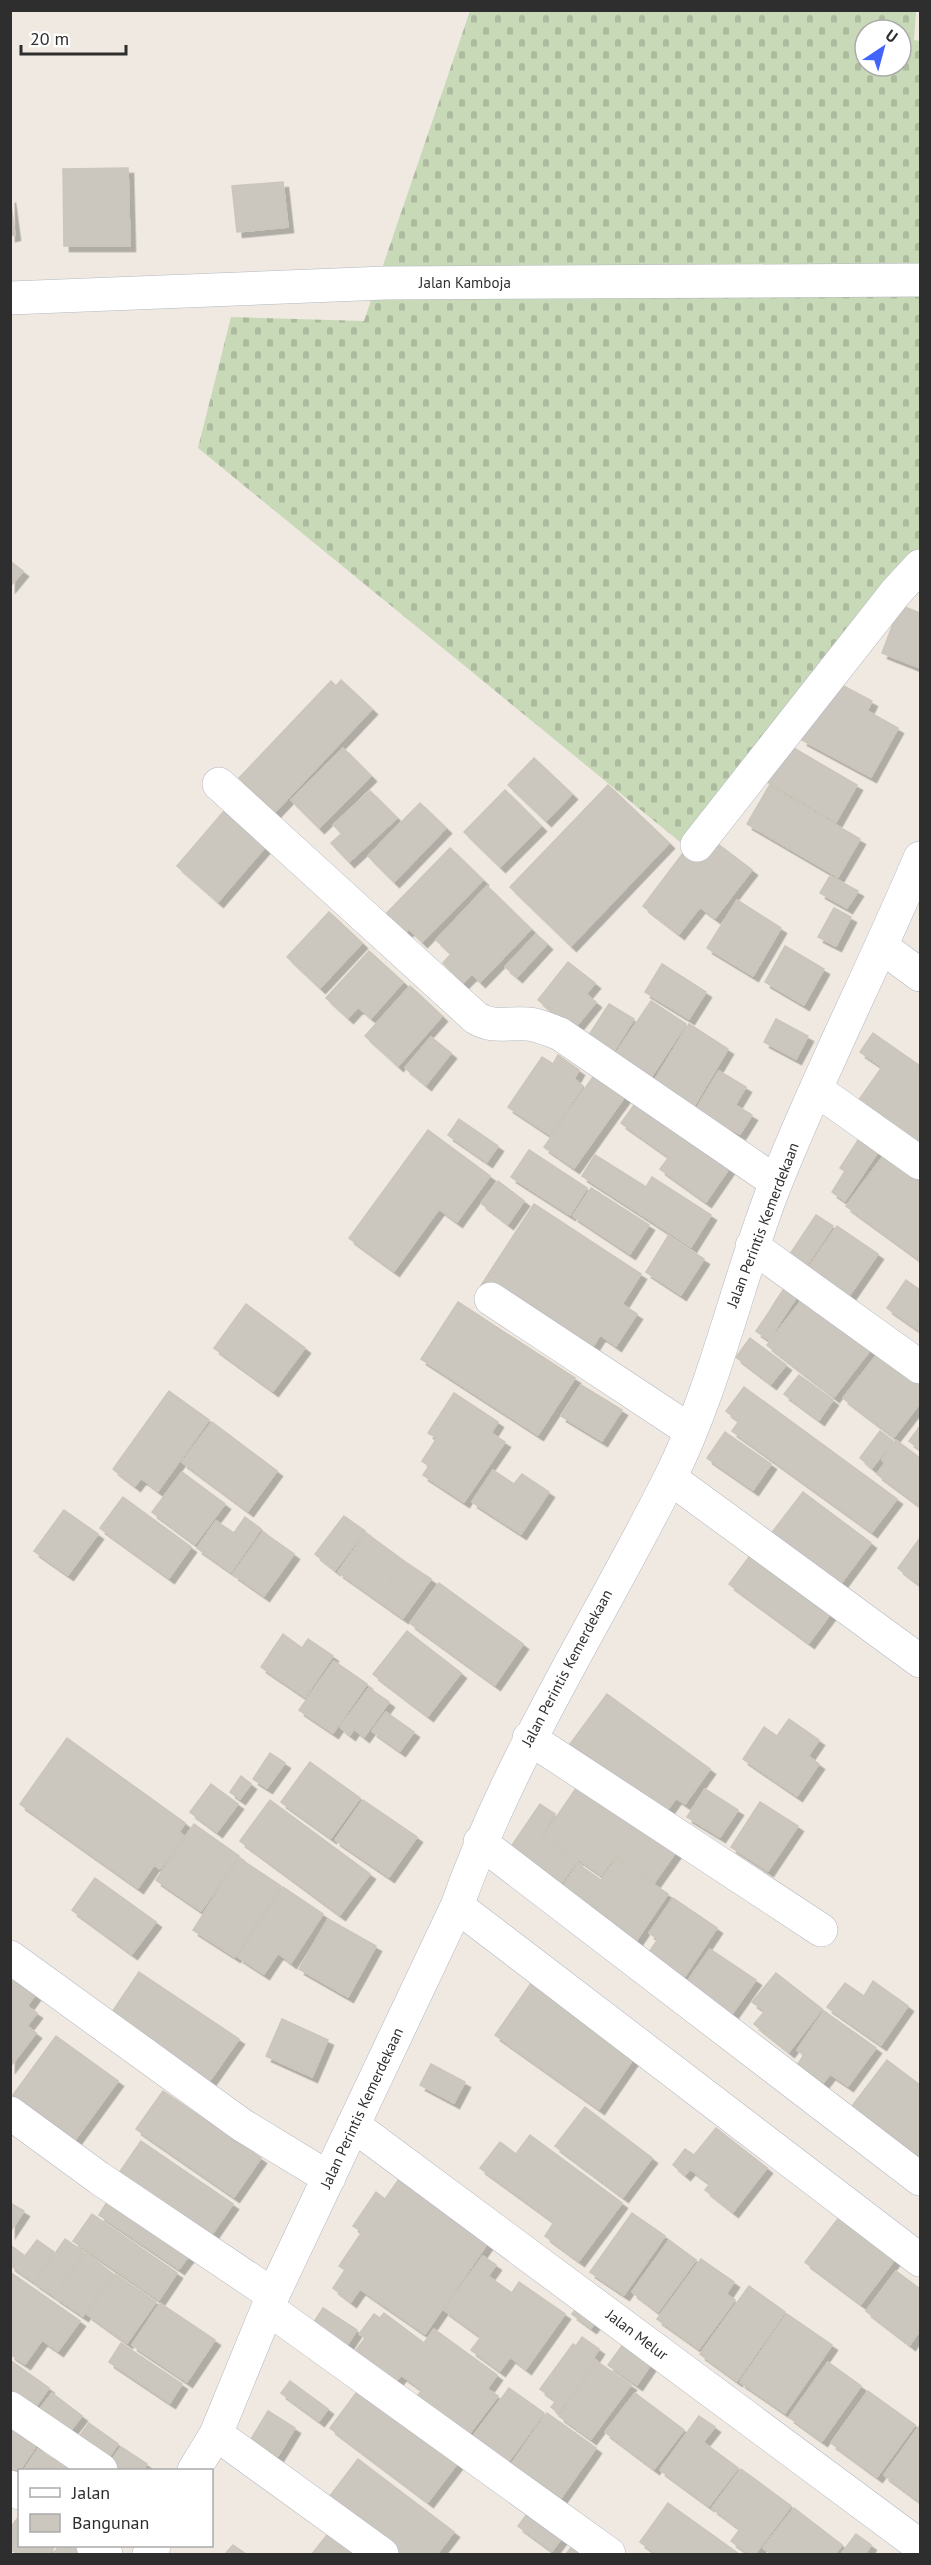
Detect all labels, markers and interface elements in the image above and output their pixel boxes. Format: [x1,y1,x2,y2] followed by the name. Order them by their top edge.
[21,18,126,56] scale bar
[853,18,913,78] north arrow
[882,25,902,47] text: U
[30,27,69,50] text: 20 m
[418,273,511,292] street label: Jalan Kamboja
[722,1140,803,1311] street label: Jalan Perintis Kemerdekaan
[517,1586,616,1750] street label: Jalan Perintis Kemerdekaan
[316,2024,407,2192] street label: Jalan Perintis Kemerdekaan
[602,2304,672,2364] street label: Jalan Melur
[18,2469,213,2547] legend
[71,2481,110,2504] text: Jalan
[72,2511,149,2534] text: Bangunan

